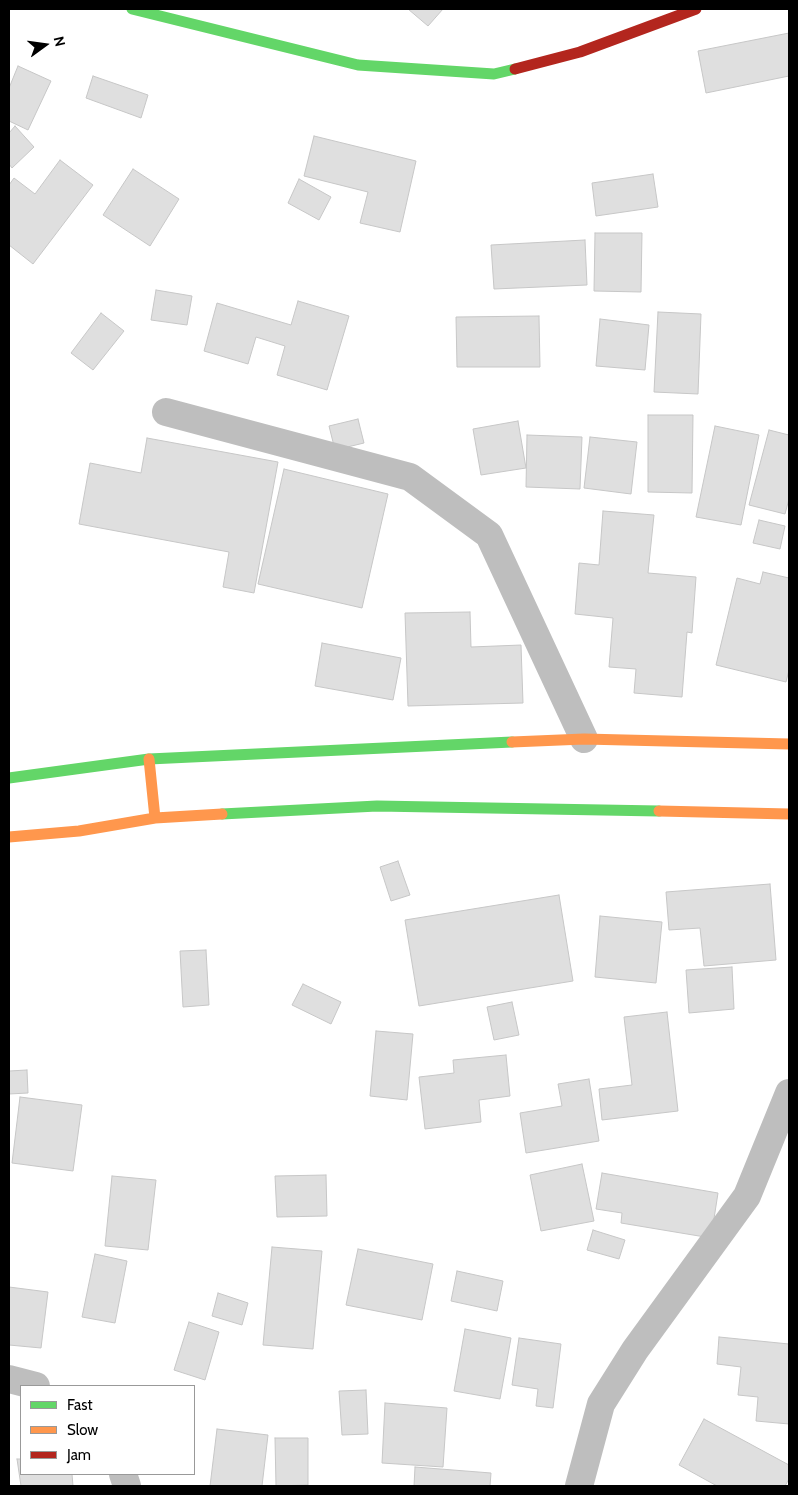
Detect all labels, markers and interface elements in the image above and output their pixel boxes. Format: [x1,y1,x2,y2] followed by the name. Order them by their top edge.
[20,20,70,70] north arrow
[50,34,69,48] text: N
[20,1385,195,1475] legend
[67,1396,92,1414] text: Fast
[67,1421,98,1439] text: Slow
[67,1446,91,1464] text: Jam

